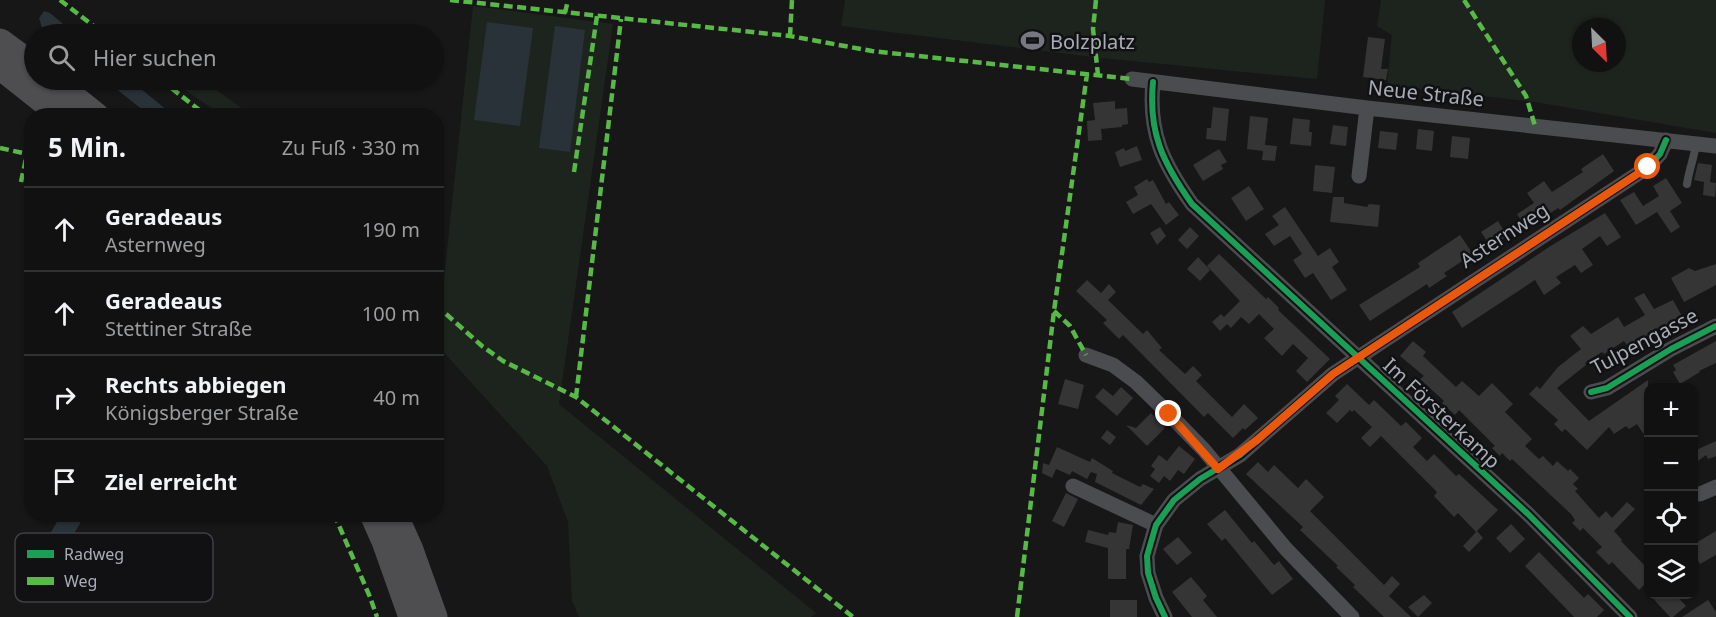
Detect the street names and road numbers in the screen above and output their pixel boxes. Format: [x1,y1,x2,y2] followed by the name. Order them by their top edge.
[1367,73,1485,113] street label: Neue Straße
[1454,196,1554,274] street label: Asternweg
[1586,301,1702,381] street label: Tulpengasse
[1378,352,1506,474] street label: Im Försterkamp

